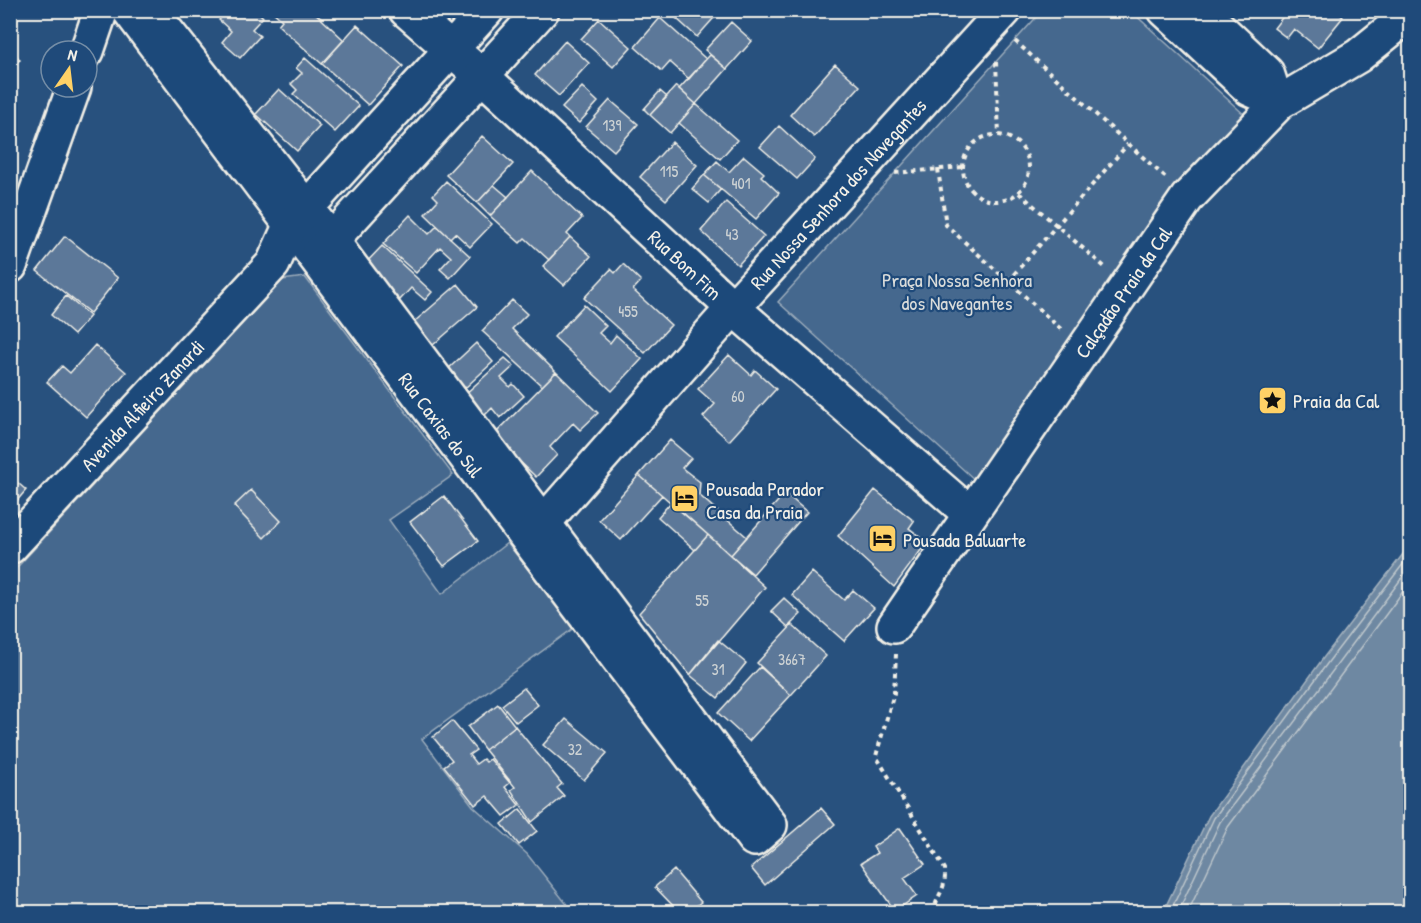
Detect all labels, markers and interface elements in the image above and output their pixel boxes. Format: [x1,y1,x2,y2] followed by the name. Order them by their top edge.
[39,39,99,99] north arrow
[66,43,80,66] text: N
[743,92,932,295] street label: Rua Nossa Senhora dos Navegantes
[603,114,622,136] house number: 139
[660,160,678,182] house number: 115
[732,172,751,194] house number: 401
[1068,220,1178,363] street label: Calçadão Praia da Cal
[643,223,728,305] street label: Rua Bom Fim
[725,223,739,245] house number: 43
[882,266,1032,316] park label: Praça Nossa Senhora dos Navegantes
[618,300,638,322] house number: 455
[74,333,210,476] street label: Avenida Alfieiro Zanardi
[393,366,490,483] street label: Rua Caxias do Sul
[1256,384,1288,416] place icon: Praia da Cal
[731,385,745,407] house number: 60
[1293,387,1380,414] place label: Praia da Cal
[706,475,824,525] place label: Pousada Parador Casa da Praia
[669,483,701,515] hotel icon: Pousada Parador Casa da Praia
[866,523,898,555] hotel icon: Pousada Baluarte
[903,526,1026,553] place label: Pousada Baluarte
[695,589,709,611] house number: 55
[778,648,806,670] house number: 3667
[712,658,725,680] house number: 31
[568,738,583,760] house number: 32

